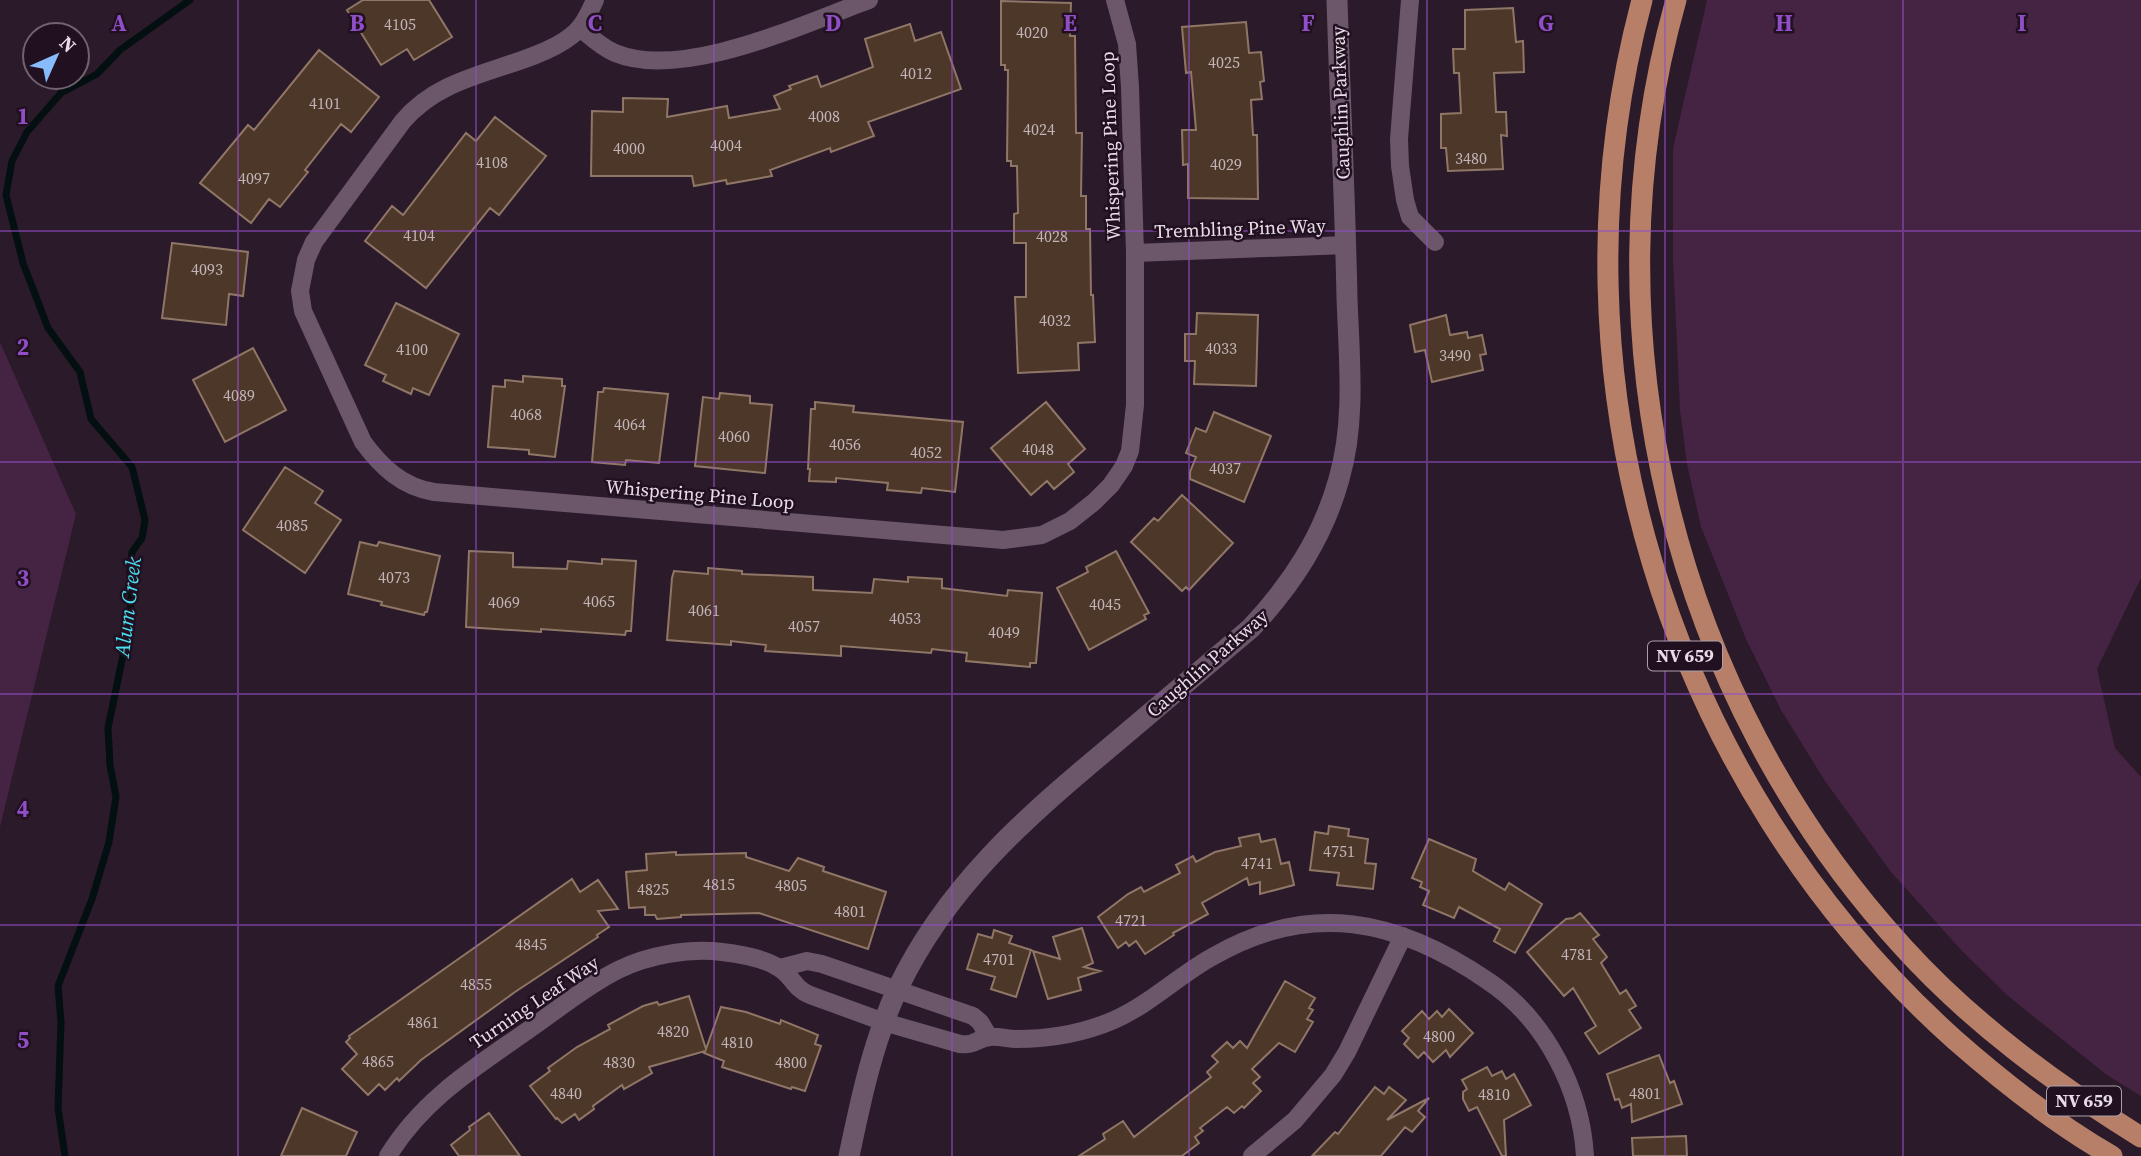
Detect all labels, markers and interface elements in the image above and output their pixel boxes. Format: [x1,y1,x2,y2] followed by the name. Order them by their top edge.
[111,7,127,39] text: A
[350,7,365,39] text: B
[588,7,602,39] text: C
[825,7,841,39] text: D
[1063,7,1077,39] text: E
[1301,7,1315,39] text: F
[1538,7,1554,39] text: G
[1775,7,1793,39] text: H
[2018,7,2027,39] text: I
[384,13,416,35] house number: 4105
[21,21,91,91] north arrow
[1016,21,1048,43] house number: 4020
[1324,26,1356,180] street label: Caughlin Parkway
[54,30,82,58] text: N
[1094,51,1126,241] street label: Whispering Pine Loop
[1208,51,1240,73] house number: 4025
[900,62,932,84] house number: 4012
[309,92,341,114] house number: 4101
[17,100,29,132] text: 1
[808,105,840,127] house number: 4008
[1023,118,1055,140] house number: 4024
[710,134,742,156] house number: 4004
[613,137,645,159] house number: 4000
[1455,147,1487,169] house number: 3480
[476,151,508,173] house number: 4108
[1210,153,1242,175] house number: 4029
[238,167,270,189] house number: 4097
[1154,212,1327,244] street label: Trembling Pine Way
[403,224,435,246] house number: 4104
[1036,225,1068,247] house number: 4028
[191,258,223,280] house number: 4093
[1039,309,1071,331] house number: 4032
[17,331,29,363] text: 2
[1205,337,1237,359] house number: 4033
[396,338,428,360] house number: 4100
[1439,344,1471,366] house number: 3490
[223,384,255,406] house number: 4089
[510,403,542,425] house number: 4068
[614,413,646,435] house number: 4064
[718,425,750,447] house number: 4060
[829,433,861,455] house number: 4056
[1022,438,1054,460] house number: 4048
[910,441,942,463] house number: 4052
[1209,457,1241,479] house number: 4037
[605,473,795,515] street label: Whispering Pine Loop
[276,514,308,536] house number: 4085
[107,555,148,660] water label: Alum Creek
[17,562,29,594] text: 3
[378,566,410,588] house number: 4073
[583,590,615,612] house number: 4065
[488,591,520,613] house number: 4069
[1089,593,1121,615] house number: 4045
[688,599,720,621] house number: 4061
[1141,603,1274,723] street label: Caughlin Parkway
[889,607,921,629] house number: 4053
[788,615,820,637] house number: 4057
[988,621,1020,643] house number: 4049
[1648,642,1722,670] road number: NV 659
[17,793,29,825] text: 4
[1323,840,1355,862] house number: 4751
[1241,852,1273,874] house number: 4741
[703,873,735,895] house number: 4815
[775,874,807,896] house number: 4805
[637,878,669,900] house number: 4825
[834,900,866,922] house number: 4801
[1115,909,1147,931] house number: 4721
[515,933,547,955] house number: 4845
[1561,943,1593,965] house number: 4781
[983,948,1015,970] house number: 4701
[464,949,604,1055] street label: Turning Leaf Way
[460,973,492,995] house number: 4855
[407,1011,439,1033] house number: 4861
[657,1020,689,1042] house number: 4820
[17,1024,29,1056] text: 5
[1423,1025,1455,1047] house number: 4800
[721,1031,753,1053] house number: 4810
[362,1050,394,1072] house number: 4865
[603,1051,635,1073] house number: 4830
[775,1051,807,1073] house number: 4800
[550,1082,582,1104] house number: 4840
[1629,1082,1661,1104] house number: 4801
[1478,1083,1510,1105] house number: 4810
[2047,1086,2121,1116] road number: NV 659

